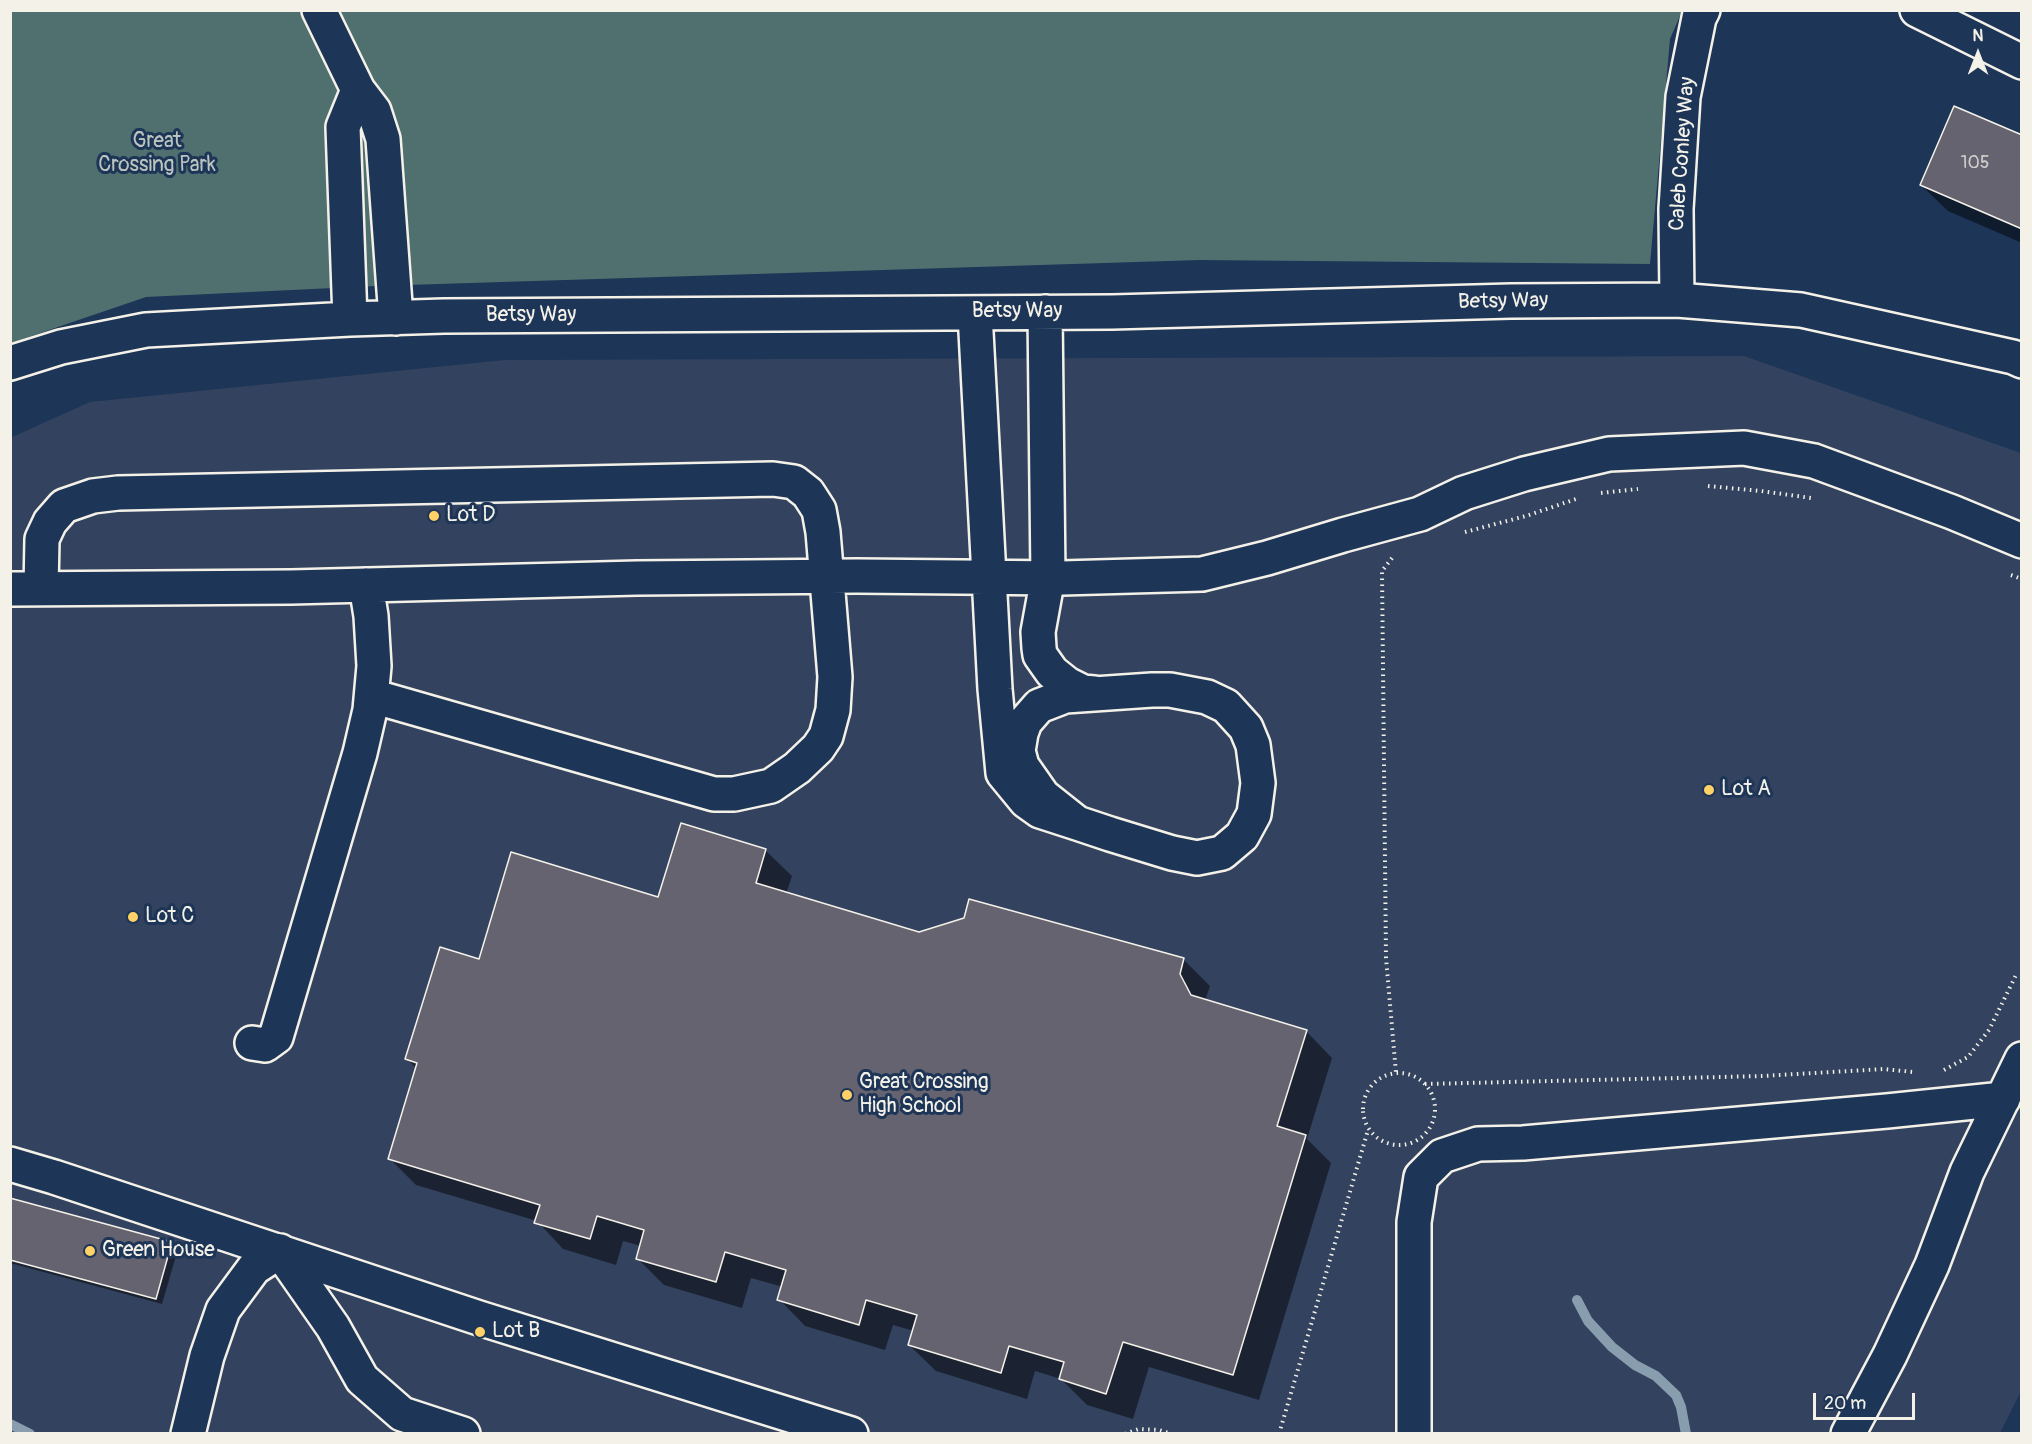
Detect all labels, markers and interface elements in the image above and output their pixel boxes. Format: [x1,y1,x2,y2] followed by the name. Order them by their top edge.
[1948,24,2008,84] north arrow
[1973,26,1983,46] text: N
[1665,76,1701,232] street label: Caleb Conley Way
[98,129,216,179] park label: Great Crossing Park
[1960,152,1990,174] house number: 105
[1458,289,1548,315] street label: Betsy Way
[972,299,1062,325] street label: Betsy Way
[486,303,576,329] street label: Betsy Way
[446,503,495,529] place label: Lot D
[427,509,441,523] marker: Lot D
[1721,777,1771,803] place label: Lot A
[1702,783,1716,797] marker: Lot A
[145,904,194,930] place label: Lot C
[126,910,140,924] marker: Lot C
[859,1070,989,1120] place label: Great Crossing High School
[840,1088,854,1102] marker: Great Crossing High School
[102,1238,215,1264] place label: Green House
[83,1244,97,1258] marker: Green House
[492,1319,540,1345] place label: Lot B
[473,1325,487,1339] marker: Lot B
[1816,1381,1918,1419] scale bar
[1824,1392,1866,1415] text: 20 m

